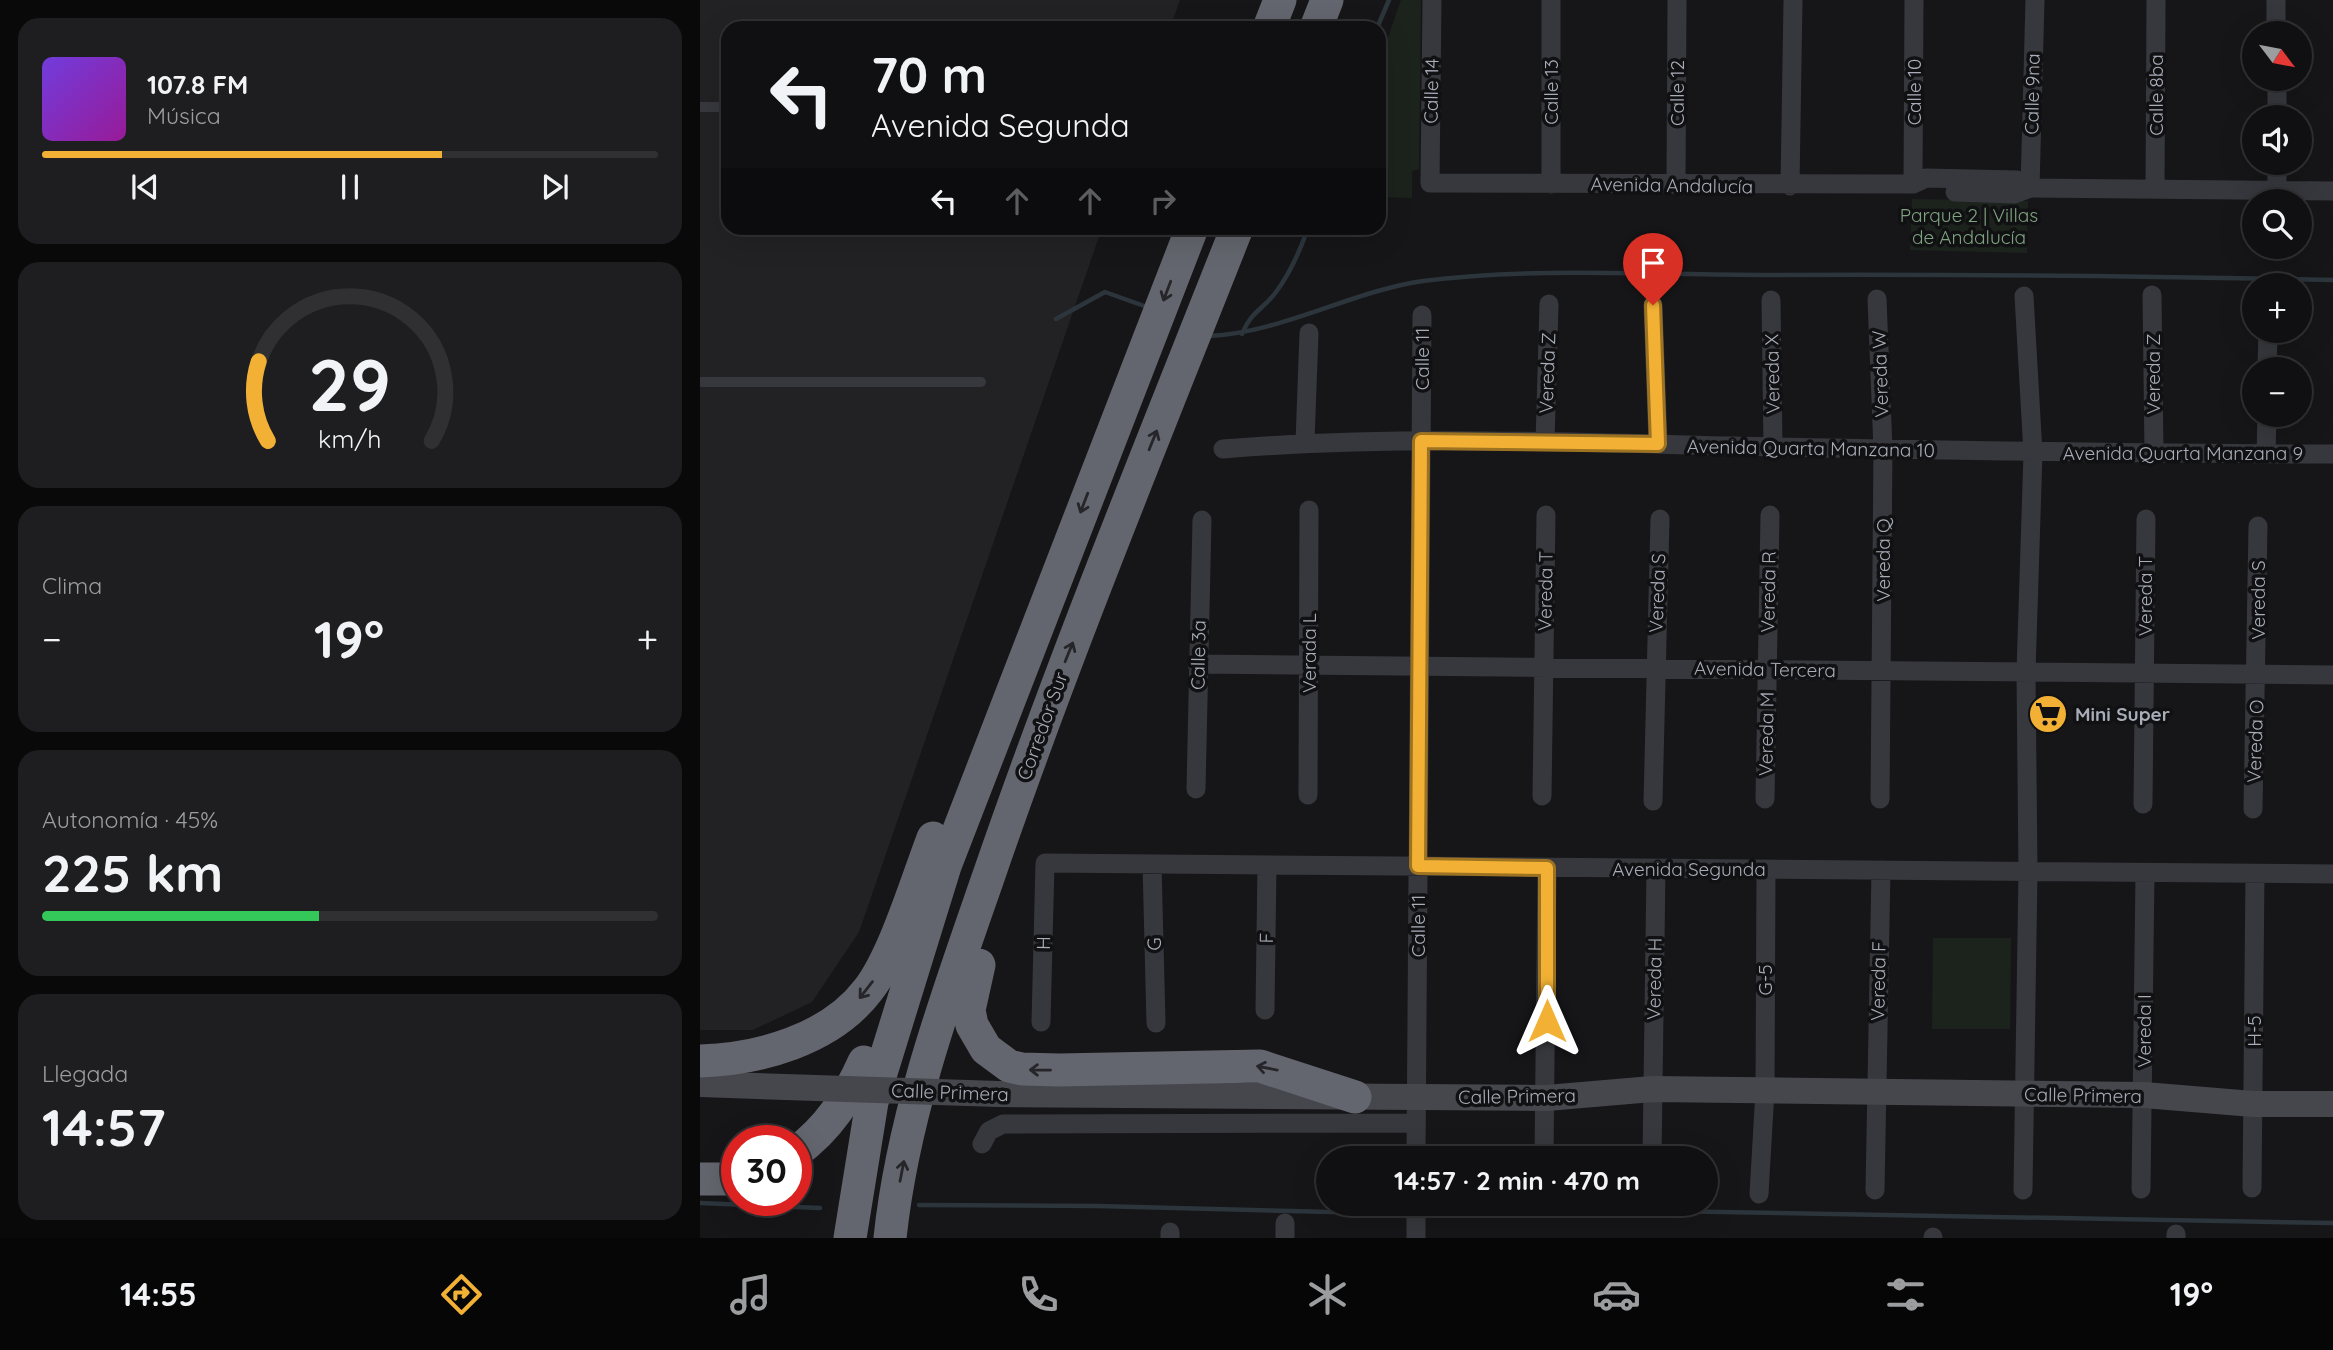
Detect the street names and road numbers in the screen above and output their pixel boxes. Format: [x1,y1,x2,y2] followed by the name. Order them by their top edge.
[2019,53,2045,135] street label: Calle 9na
[2144,54,2168,136] street label: Calle 8ba
[1418,58,1444,124] street label: Calle 14
[1539,59,1563,125] street label: Calle 13
[1902,59,1926,125] street label: Calle 10
[1665,60,1689,126] street label: Calle 12
[1591,172,1753,198] street label: Avenida Andalucía
[1410,328,1434,390] street label: Calle 11
[1866,330,1894,418] street label: Vereda W
[1534,332,1560,414] street label: Vereda Z
[2141,333,2165,415] street label: Vereda Z
[1759,334,1785,414] street label: Vereda X
[1687,434,1935,462] street label: Avenida Quarta Manzana 10
[2063,441,2303,465] street label: Avenida Quarta Manzana 9
[1871,517,1895,602] street label: Vereda Q
[1532,551,1558,631] street label: Vereda T
[1755,551,1781,633] street label: Vereda R
[1644,553,1670,633] street label: Vereda S
[2133,556,2157,636] street label: Vereda T
[2246,560,2270,640] street label: Vereda S
[1297,613,1321,693] street label: Verada L
[1185,620,1211,690] street label: Calle 3a
[1694,656,1836,682] street label: Avenida Tercera
[1011,668,1073,783] street label: Corredor Sur
[1753,692,1779,776] street label: Vereda M
[2242,699,2268,783] street label: Vereda O
[1612,857,1766,881] street label: Avenida Segunda
[1406,895,1430,957] street label: Calle 11
[1254,932,1278,944] street label: F
[1031,936,1055,950] street label: H
[1142,937,1166,951] street label: G
[1641,938,1667,1020] street label: Vereda H
[1865,941,1891,1021] street label: Vereda F
[1753,965,1777,995] street label: G-5
[2132,994,2156,1068] street label: Vereda I
[2242,1015,2266,1047] street label: H-5
[891,1078,1009,1106] street label: Calle Primera
[2024,1082,2142,1108] street label: Calle Primera
[1458,1083,1576,1109] street label: Calle Primera

